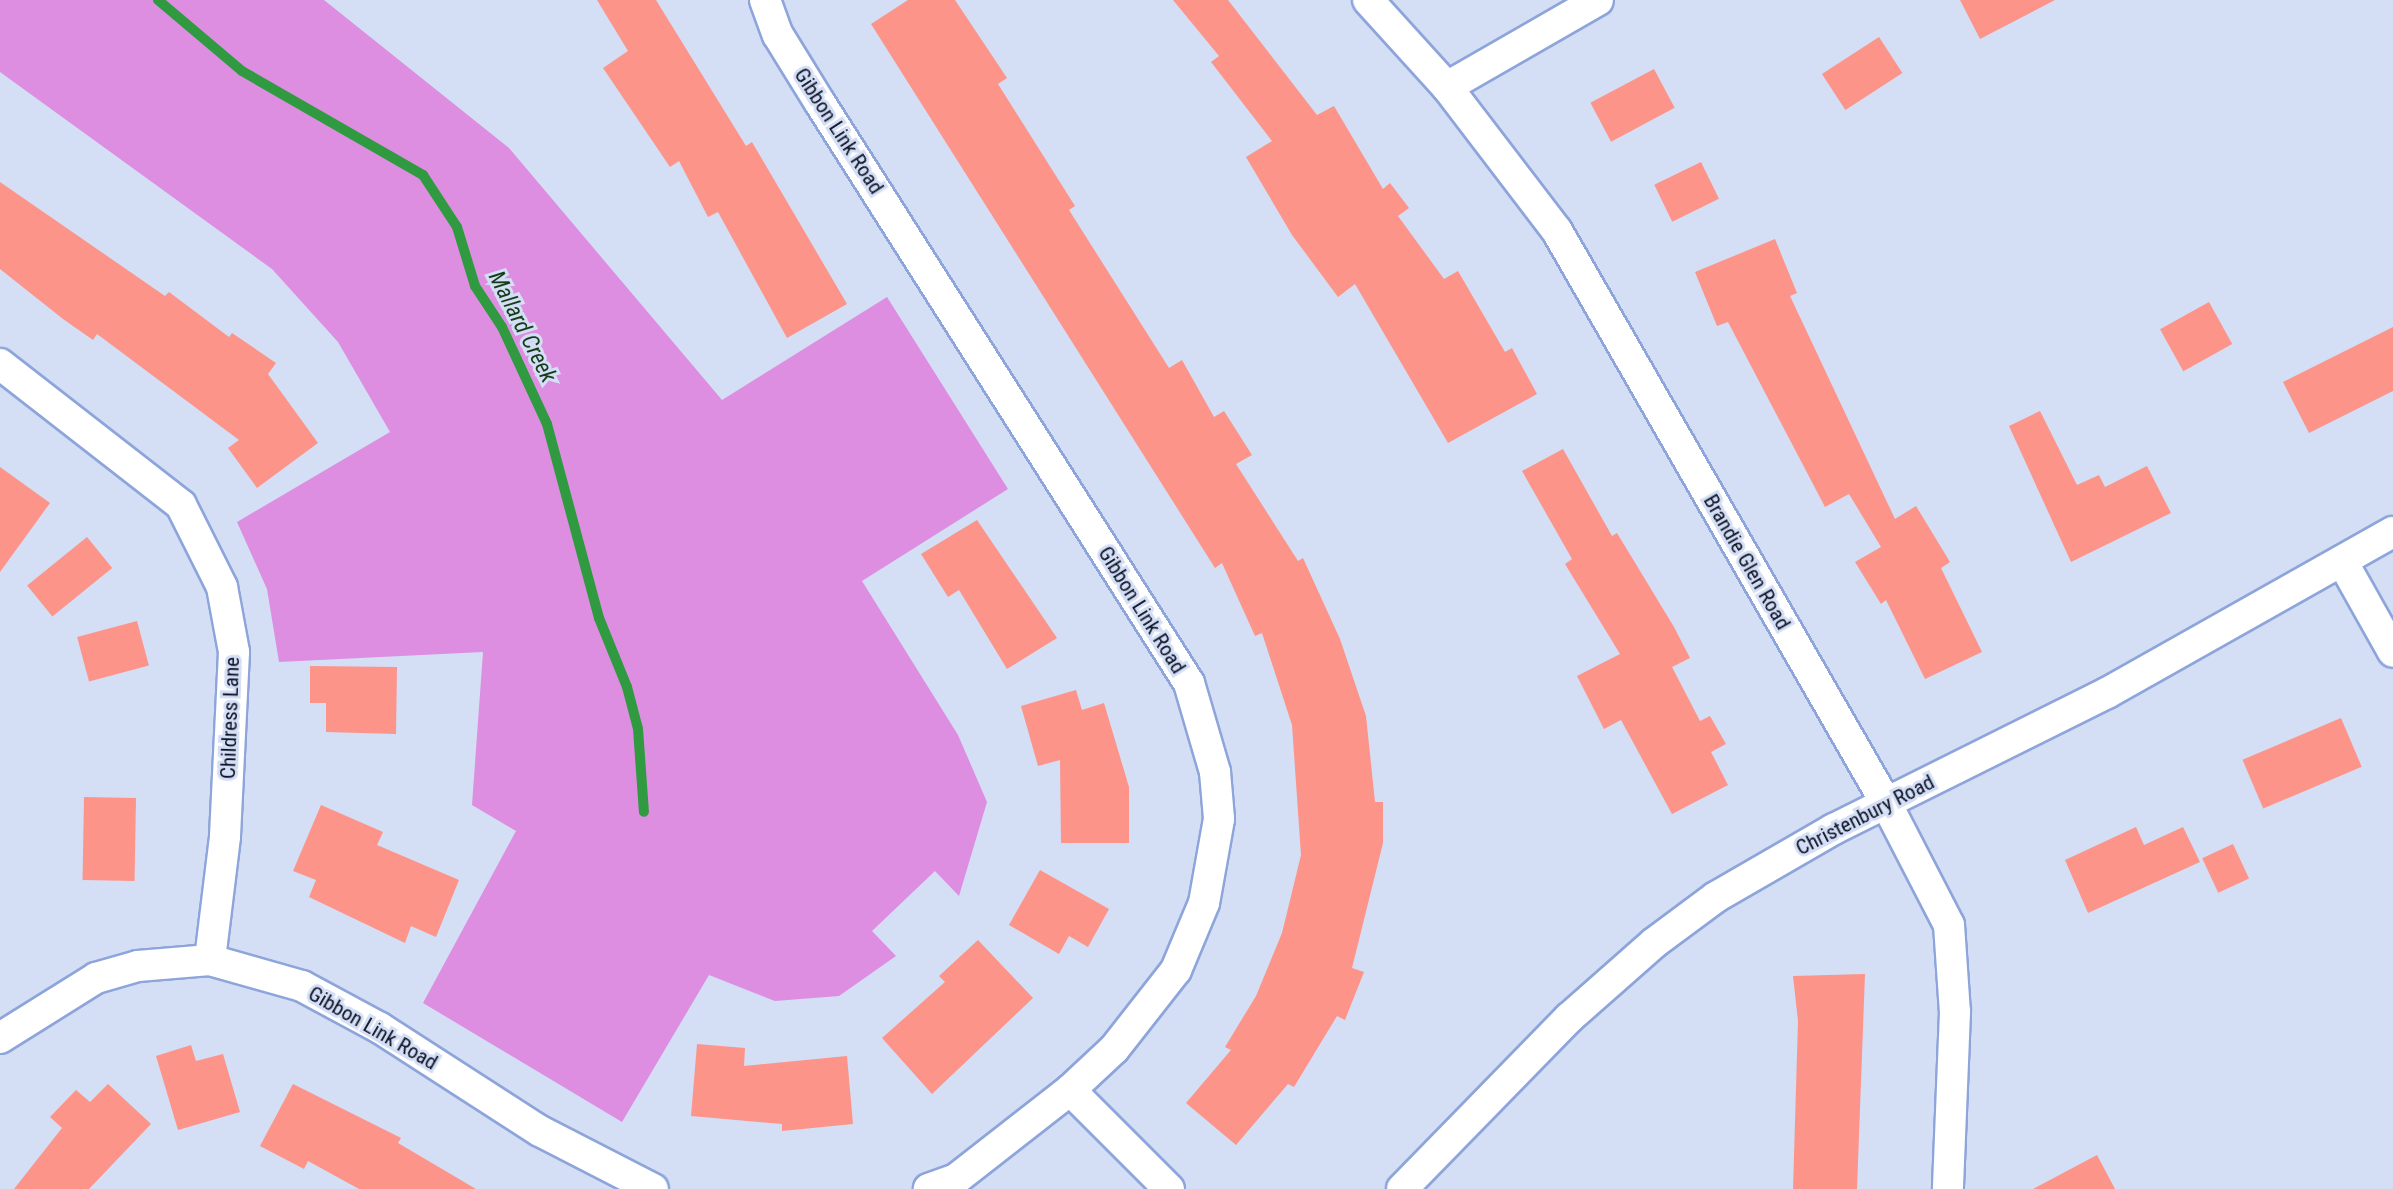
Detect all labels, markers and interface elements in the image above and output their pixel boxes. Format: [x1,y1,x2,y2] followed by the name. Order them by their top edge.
[789,63,889,199] street label: Gibbon Link Road
[482,267,562,387] water label: Mallard Creek
[1698,490,1796,634] street label: Brandie Glen Road
[1093,542,1191,678] street label: Gibbon Link Road
[215,657,245,779] street label: Childress Lane
[1792,769,1938,861] street label: Christenbury Road
[304,981,442,1075] street label: Gibbon Link Road

